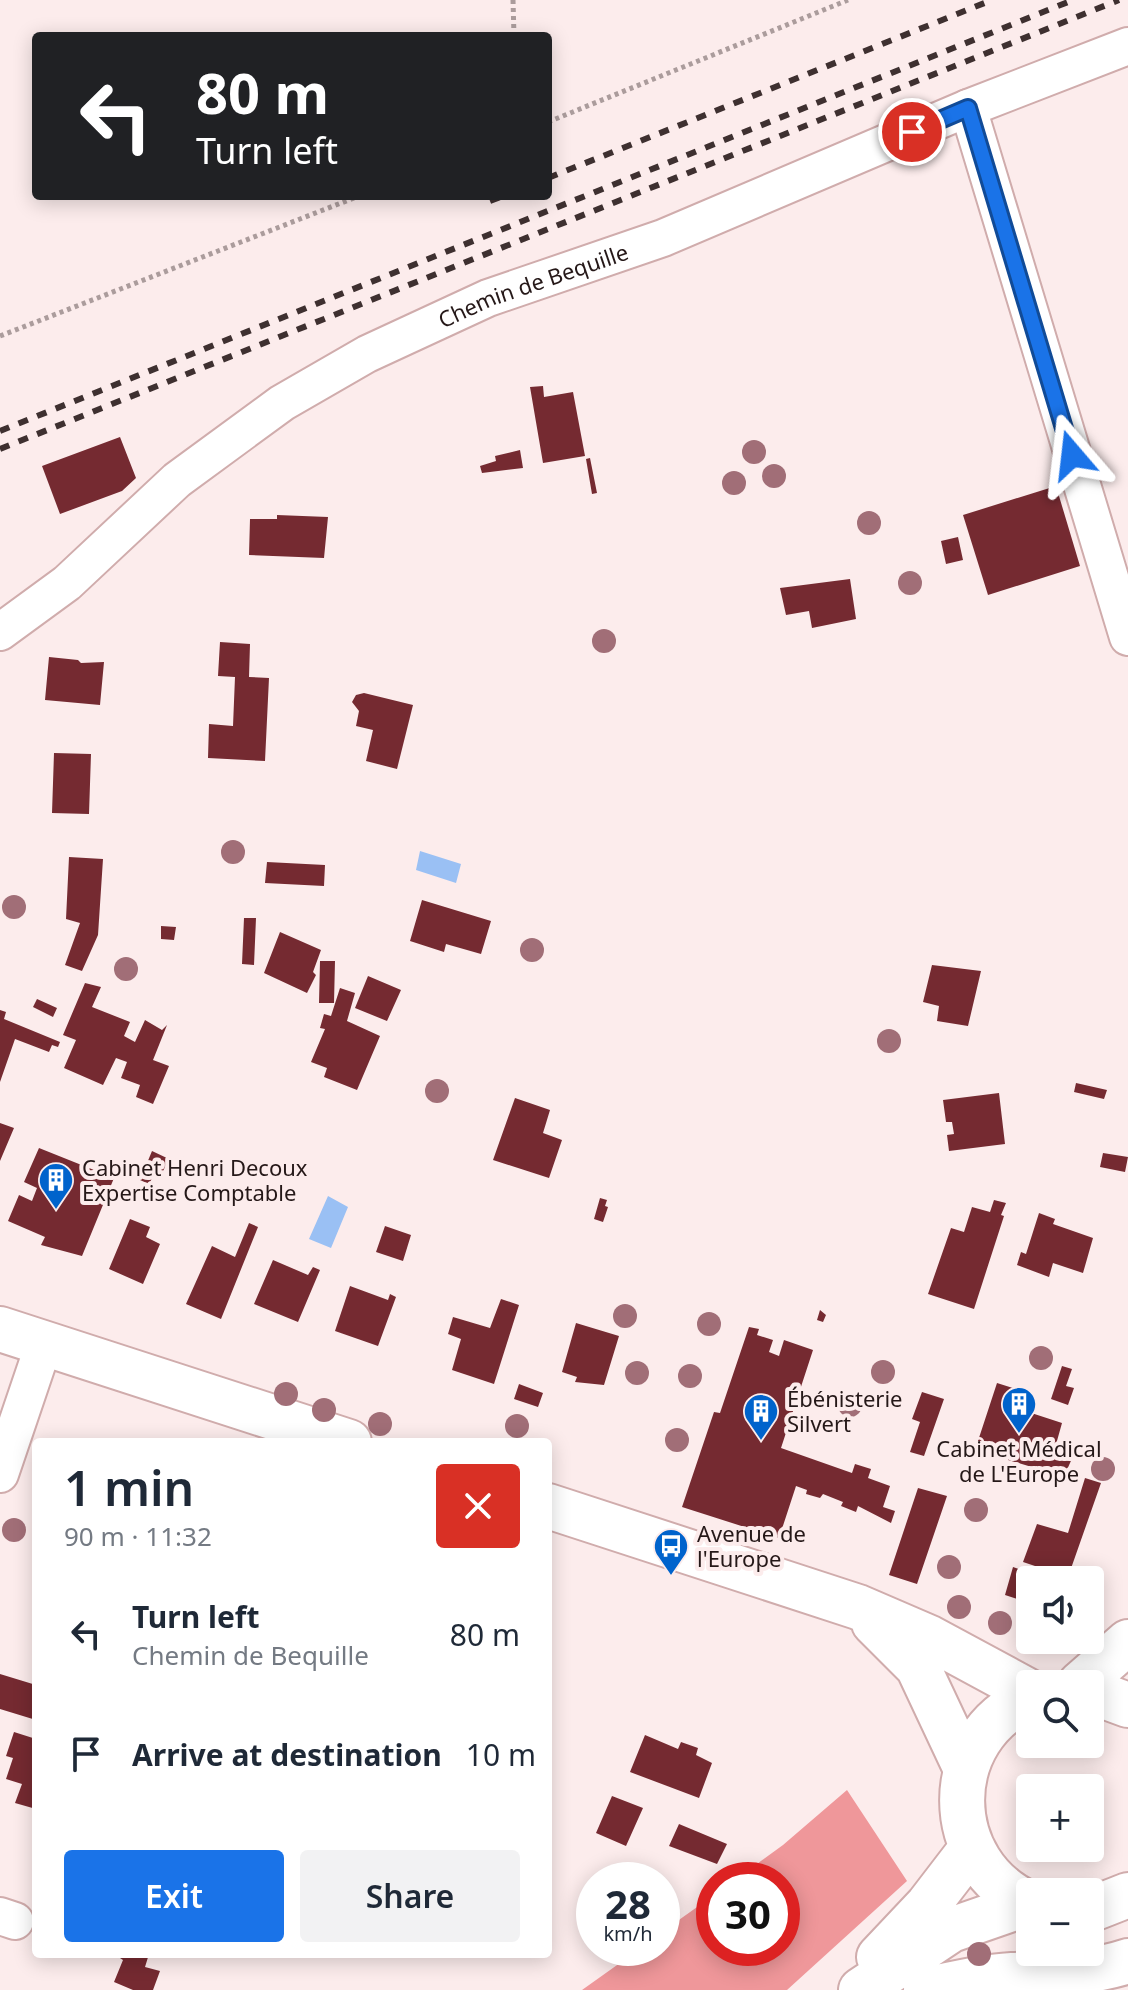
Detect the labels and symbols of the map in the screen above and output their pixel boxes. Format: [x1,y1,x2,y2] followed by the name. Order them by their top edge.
[878,98,946,166] pin
[433,236,632,334] street label: Chemin de Bequille
[1030,413,1114,497] position arrow
[82,1152,308,1207] place label: Cabinet Henri Decoux Expertise Comptable
[37,1161,75,1211] building icon: Cabinet Henri Decoux Expertise Comptable
[787,1383,903,1438] place label: Ébénisterie Silvert
[1000,1385,1038,1435] building icon: Cabinet Médical de L'Europe
[742,1392,780,1442] building icon: Ébénisterie Silvert
[936,1433,1102,1488] place label: Cabinet Médical de L'Europe
[697,1518,806,1573] place label: Avenue de l'Europe
[652,1527,690,1577] bus stop icon: Avenue de l'Europe
[696,1862,800,1966] speed limit sign: 30

